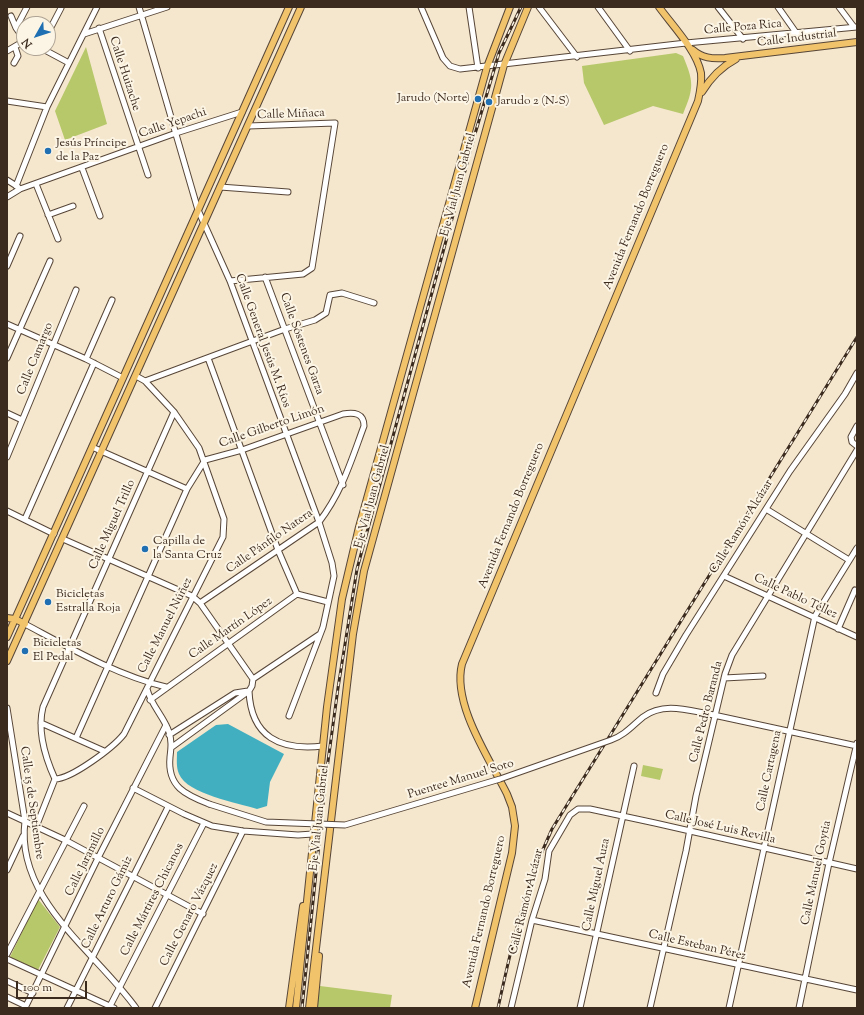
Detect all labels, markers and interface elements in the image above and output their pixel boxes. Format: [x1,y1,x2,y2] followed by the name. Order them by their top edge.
[16,16,56,56] north arrow
[703,17,783,39] street label: Calle Poza Rica
[756,27,838,51] street label: Calle Industrial
[18,34,36,51] text: N
[105,35,143,113] street label: Calle Huizache
[397,92,470,106] place label: Jarudo (Norte)
[473,94,483,104] marker: Jarudo (Norte)
[497,95,570,109] place label: Jarudo 2 (N-S)
[484,97,494,107] marker: Jarudo 2 (N-S)
[137,106,209,142] street label: Calle Yepachi
[257,107,325,123] street label: Calle Miñaca
[438,132,480,238] street label: Eje Vial Juan Gabriel
[56,137,126,165] place label: Jesús Príncipe de la Paz
[601,142,673,292] street label: Avenida Fernando Borreguero
[43,146,53,156] marker: Jesús Príncipe de la Paz
[231,272,293,410] street label: Calle General Jesús M. Ríos
[276,291,326,397] street label: Calle Sóstenes Garza
[15,321,57,397] street label: Calle Camargo
[217,402,327,452] street label: Calle Gilberto Limón
[476,441,548,591] street label: Avenida Fernando Borreguero
[352,444,394,550] street label: Eje Vial Juan Gabriel
[707,477,777,577] street label: Calle Ramón Alcázar
[87,478,139,572] street label: Calle Miguel Trillo
[224,507,316,577] street label: Calle Pánfilo Natera
[153,535,222,563] place label: Capilla de la Santa Cruz
[140,544,150,554] marker: Capilla de la Santa Cruz
[751,571,839,623] street label: Calle Pablo Téllez
[136,576,196,676] street label: Calle Manuel Núñez
[56,588,120,616] place label: Bicicletas Estralla Roja
[187,595,275,663] street label: Calle Martín López
[43,597,53,607] marker: Bicicletas Estralla Roja
[33,637,81,665] place label: Bicicletas El Pedal
[20,646,30,656] marker: Bicicletas El Pedal
[687,660,727,764] street label: Calle Pedro Baranda
[754,729,786,813] street label: Calle Cartagena
[16,746,46,860] street label: Calle 15 de Septiembre
[406,757,516,803] street label: Puentee Manuel Soto
[307,764,333,872] street label: Eje Vial Juan Gabriel
[663,808,777,848] street label: Calle José Luis Revilla
[799,819,835,927] street label: Calle Manuel Goytia
[63,825,109,899] street label: Calle Jaramillo
[460,834,510,990] street label: Avenida Fernando Borreguero
[580,837,614,933] street label: Calle Miguel Auza
[118,841,188,959] street label: Calle Mártires Chicanos
[507,848,547,956] street label: Calle Ramón Alcázar
[79,854,137,952] street label: Calle Arturo Gámiz
[158,861,222,969] street label: Calle Genaro Vázquez
[647,928,747,964] street label: Calle Esteban Pérez
[18,973,89,999] scale bar
[23,979,52,997] text: 100 m

